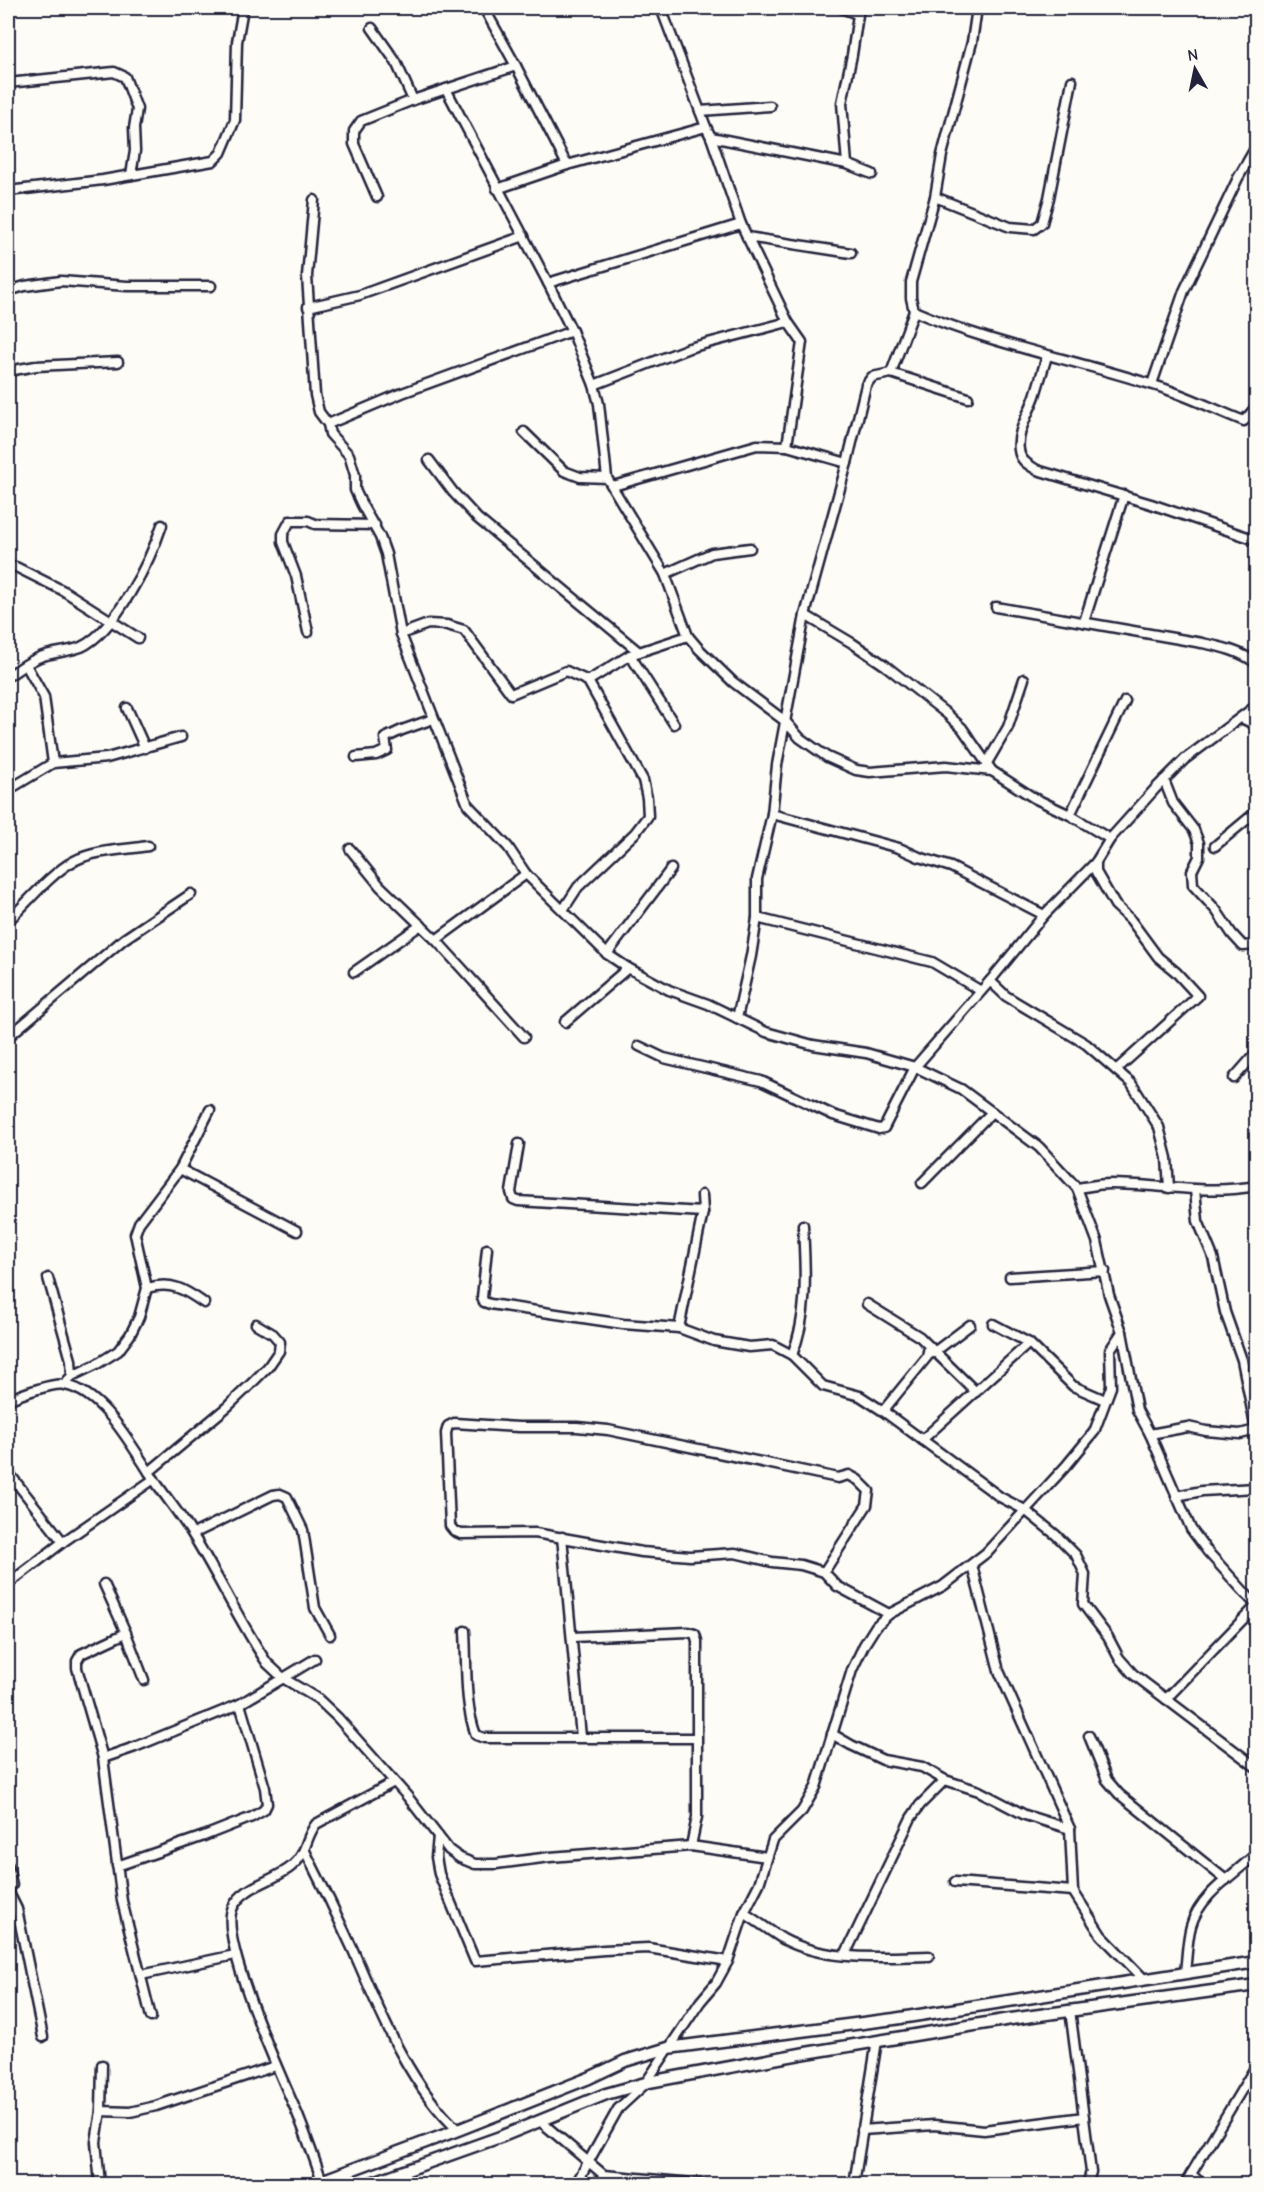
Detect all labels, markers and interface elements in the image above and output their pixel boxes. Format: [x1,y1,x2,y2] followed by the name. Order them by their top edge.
[1165,39,1225,99] north arrow
[1186,45,1199,65] text: N

